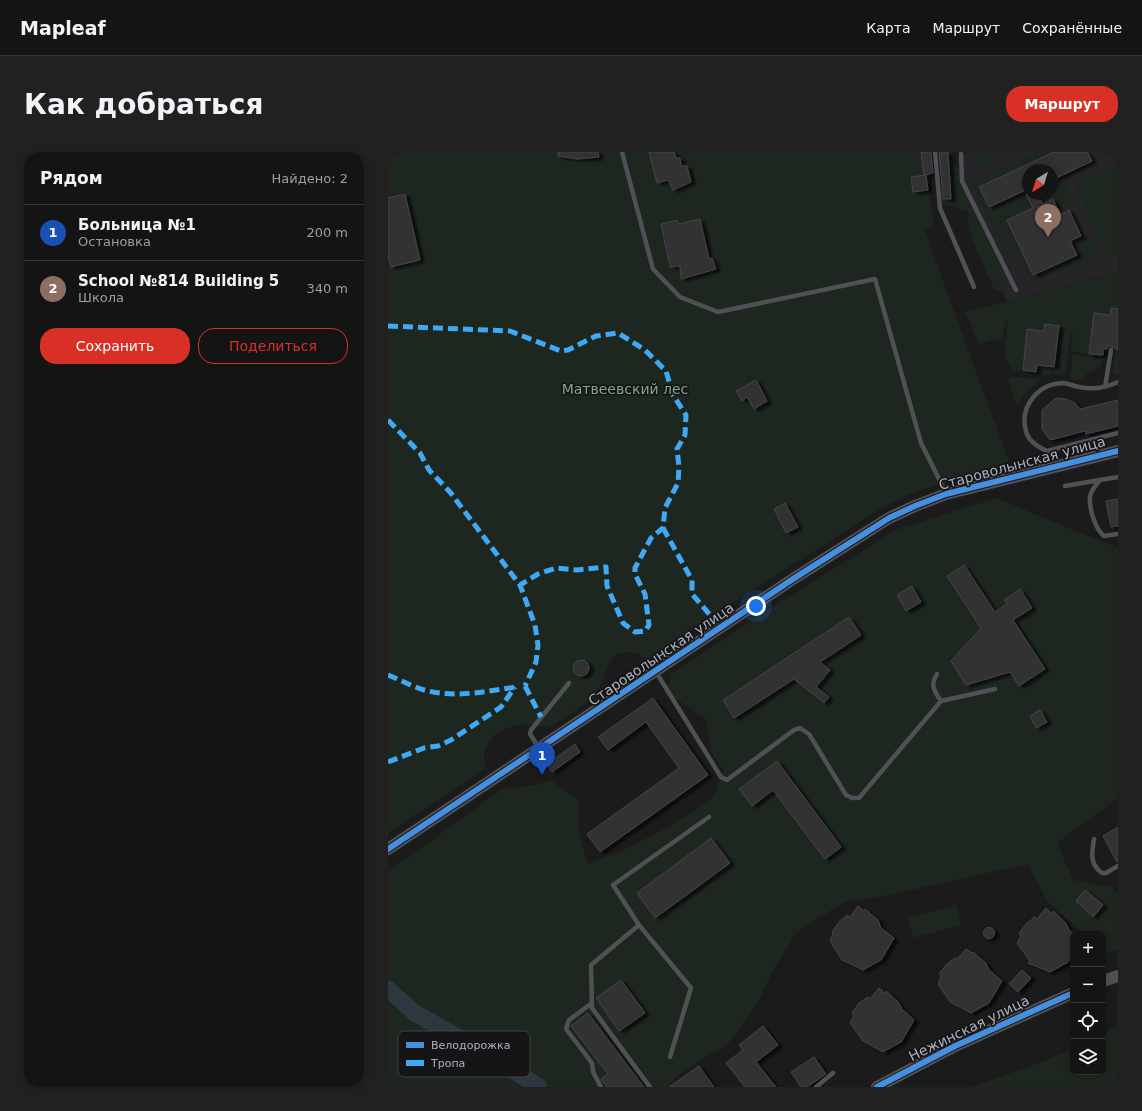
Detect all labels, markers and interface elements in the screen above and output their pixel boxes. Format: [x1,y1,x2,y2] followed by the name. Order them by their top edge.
[20,17,106,39] text: Mapleaf
[866,20,910,36] text: Карта
[932,20,1000,36] text: Маршрут
[1022,20,1122,36] text: Сохранённые
[1006,86,1118,122] button: Маршрут
[24,88,263,121] text: Как добраться
[1022,164,1058,200] north arrow
[40,168,103,188] text: Рядом
[272,171,348,186] text: Найдено: 2
[1035,204,1061,237] pin: 2
[78,216,196,234] text: Больница №1
[48,225,58,240] text: 1
[306,225,348,240] text: 200 m
[78,234,151,249] text: Остановка
[78,272,279,290] text: School №814 Building 5
[48,281,58,296] text: 2
[306,281,348,296] text: 340 m
[78,290,124,305] text: Школа
[40,328,190,364] button: Сохранить
[198,328,348,364] button: Поделиться
[562,381,688,397] park label: Матвеевский лес
[937,433,1107,493] street label: Староволынская улица
[746,596,766,616] your location
[585,599,737,709] street label: Староволынская улица
[529,742,555,775] pin: 1
[1070,931,1106,1075] map controls
[1070,931,1106,967] button: +
[1070,967,1106,1003] button: −
[906,992,1032,1064] street label: Нежинская улица
[1070,1003,1106,1039] button: locate
[398,1031,530,1077] legend
[431,1039,510,1052] text: Велодорожка
[1070,1039,1106,1075] button: layers
[430,1057,465,1070] text: Тропа

